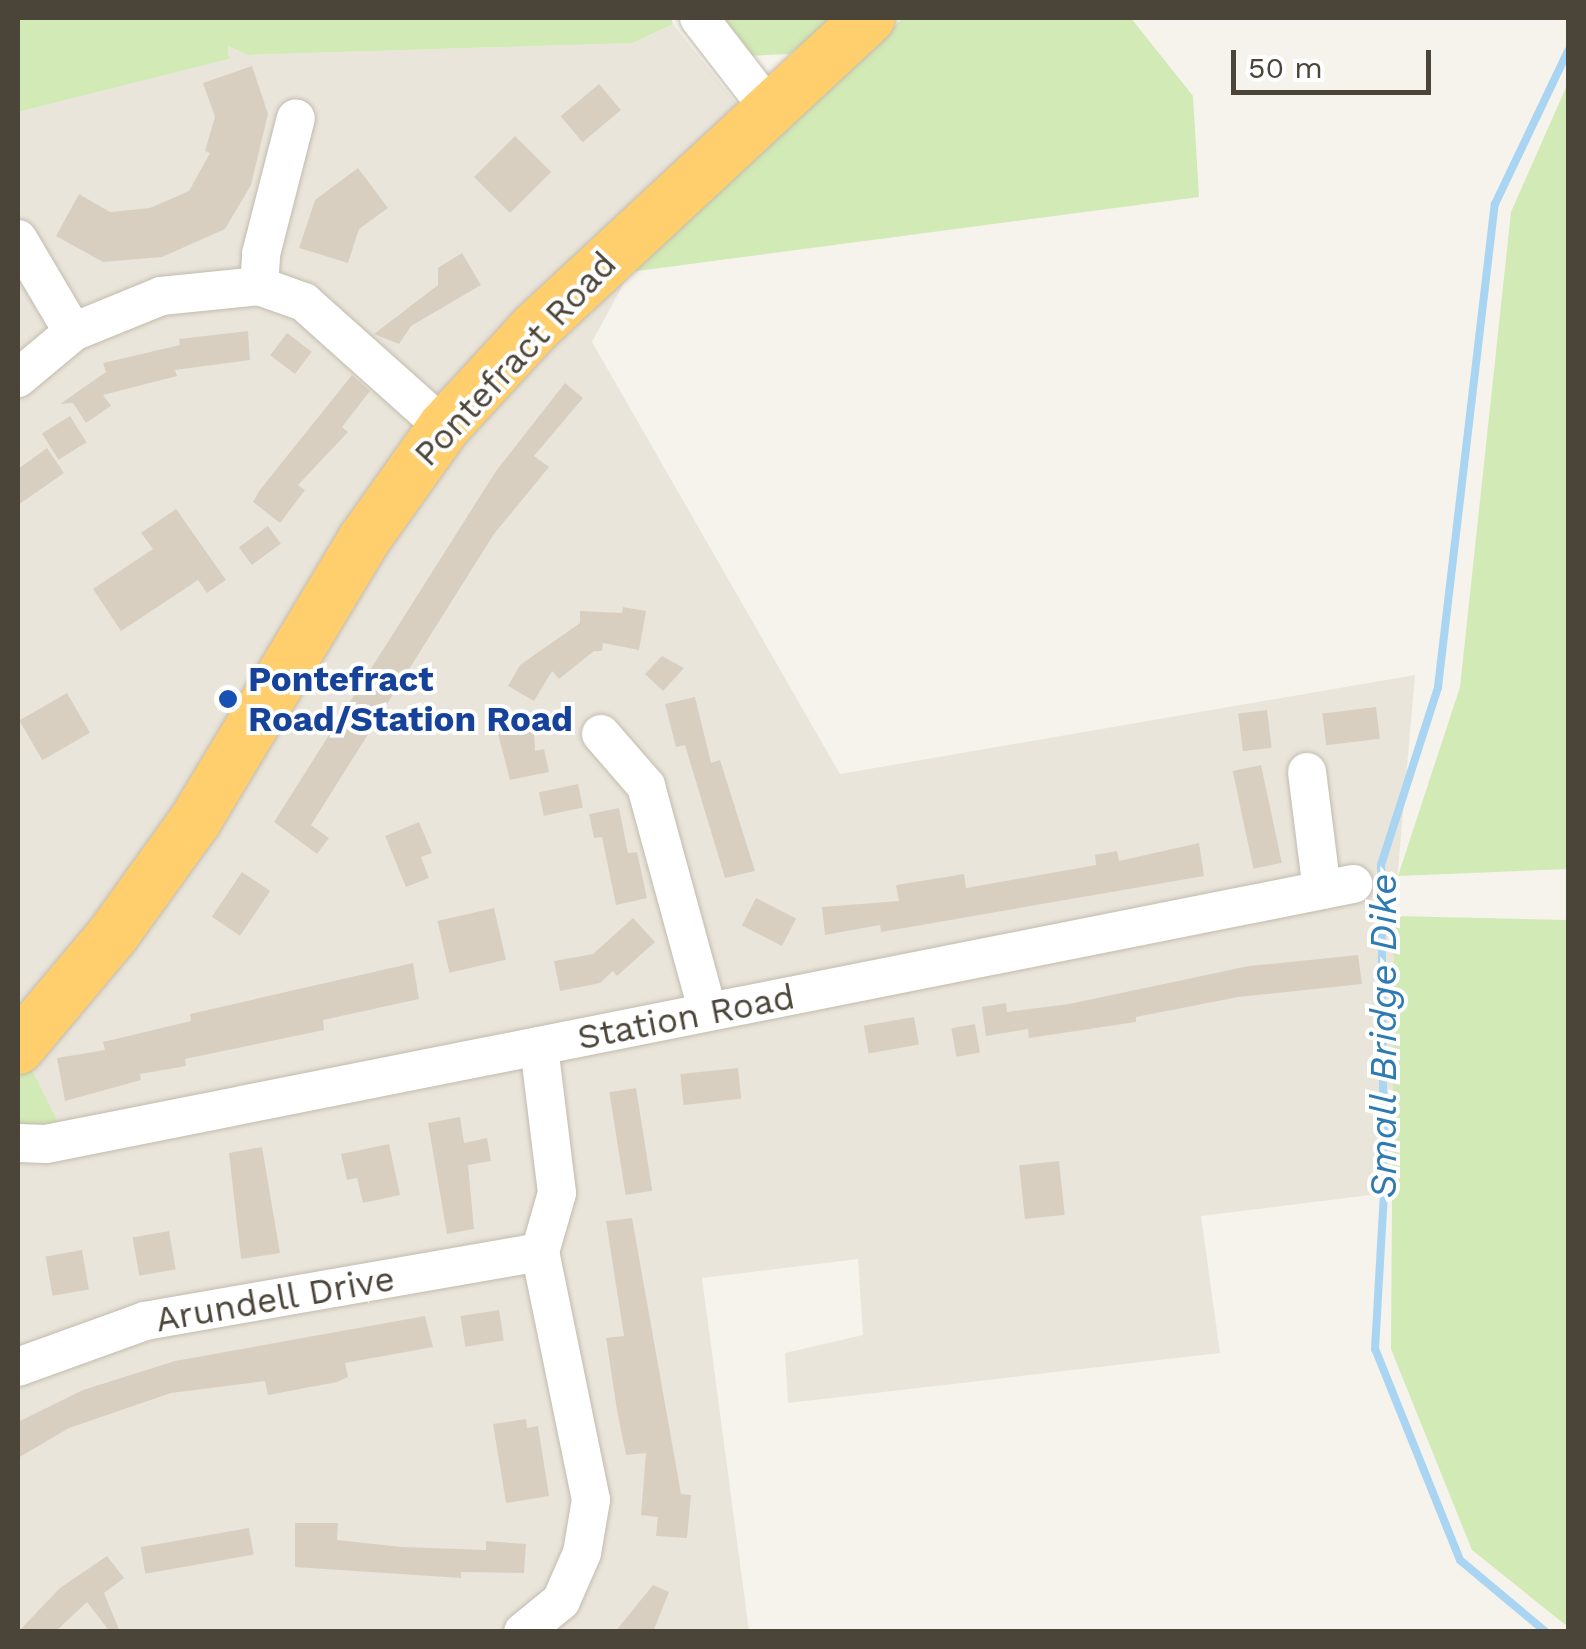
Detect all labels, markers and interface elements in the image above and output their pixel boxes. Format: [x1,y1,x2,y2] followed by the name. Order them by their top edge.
[1236,30,1436,92] scale bar
[1248,50,1323,85] text: 50 m
[405,243,625,475] street label: Pontefract Road
[248,658,573,740] place label: Pontefract Road/Station Road
[217,688,239,710] marker: Pontefract Road/Station Road
[1361,873,1407,1199] water label: Small Bridge Dike
[574,975,798,1059] street label: Station Road
[152,1257,398,1341] street label: Arundell Drive

